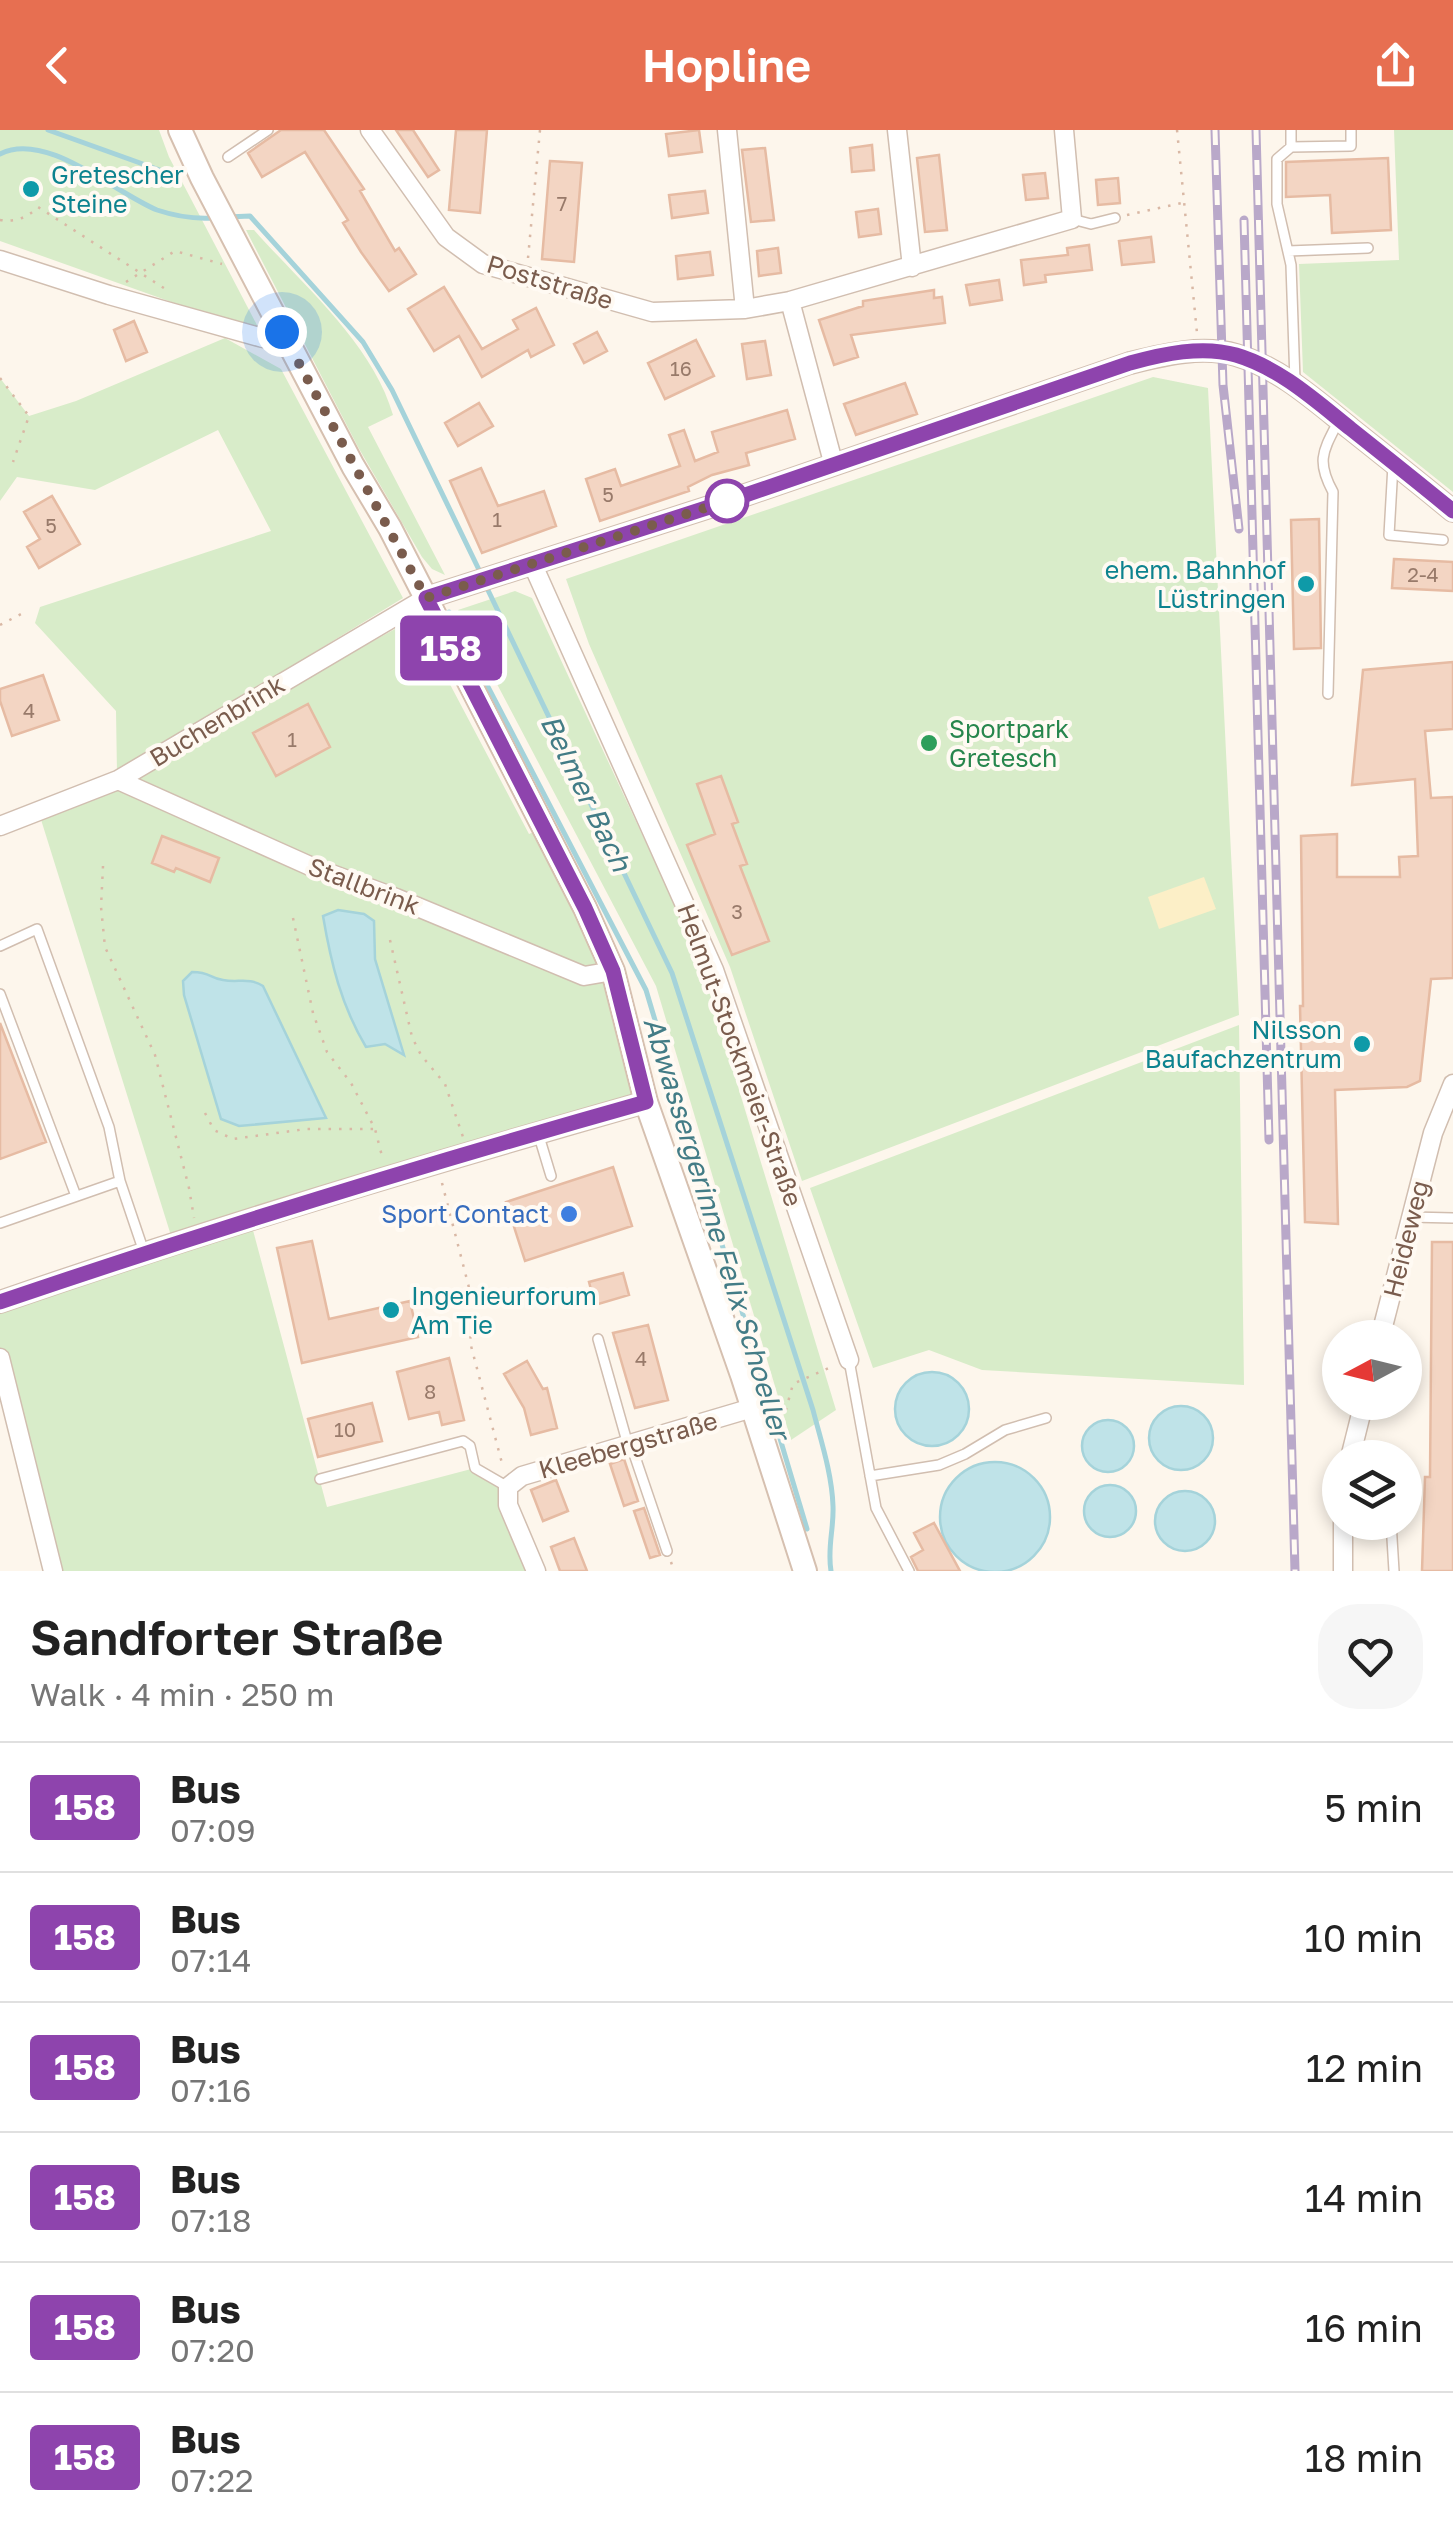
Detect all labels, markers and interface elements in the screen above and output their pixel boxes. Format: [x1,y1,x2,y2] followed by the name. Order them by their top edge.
[30,38,85,93] icon: back
[642,38,811,92] text: Hopline
[1368,38,1423,93] icon: share
[51,159,184,219] place label: Gretescher Steine
[20,178,42,200] marker: Gretescher Steine
[557,191,567,215] house number: 7
[483,248,617,315] street label: Poststraße
[257,307,307,357] your location
[670,356,692,380] house number: 16
[706,480,748,522] unlabelled marker
[602,482,614,506] house number: 5
[492,507,502,531] house number: 1
[45,513,57,537] house number: 5
[1105,554,1286,614] place label: ehem. Bahnhof Lüstringen
[1407,562,1439,586] house number: 2-4
[1295,573,1317,595] marker: ehem. Bahnhof Lüstringen
[394,616,508,680] line badge: 158
[420,627,482,669] text: 158
[144,668,290,773] street label: Buchenbrink
[23,698,35,722] house number: 4
[534,709,639,878] water label: Belmer Bach
[949,713,1069,773] place label: Sportpark Gretesch
[287,727,297,751] house number: 1
[918,732,940,754] marker: Sportpark Gretesch
[304,850,424,921] street label: Stallbrink
[671,899,810,1210] street label: Helmut-Stockmeier-Straße
[731,899,743,923] house number: 3
[637,1013,799,1447] water label: Abwassergerinne Felix Schoeller
[1145,1014,1342,1074] place label: Nilsson Baufachzentrum
[1351,1033,1373,1055] marker: Nilsson Baufachzentrum
[1376,1177,1435,1301] street label: Heideweg
[381,1198,549,1229] place label: Sport Contact
[558,1203,580,1225] marker: Sport Contact
[411,1280,597,1340] place label: Ingenieurforum Am Tie
[380,1299,402,1321] marker: Ingenieurforum Am Tie
[1322,1320,1422,1420] north arrow
[1322,1320,1422,1540] map controls
[635,1346,647,1370] house number: 4
[424,1379,436,1403] house number: 8
[535,1404,721,1485] street label: Kleebergstraße
[334,1417,356,1441] house number: 10
[1322,1440,1422,1540] button: layers
[1318,1604,1423,1709] button: heart
[30,1608,443,1666] text: Sandforter Straße
[30,1675,334,1713] text: Walk · 4 min · 250 m
[170,1766,241,1811] text: Bus
[1324,1785,1423,1830] text: 5 min
[54,1786,116,1828] text: 158
[170,1811,256,1849] text: 07:09
[170,1896,241,1941] text: Bus
[1304,1915,1423,1960] text: 10 min
[54,1916,116,1958] text: 158
[170,1941,251,1979] text: 07:14
[170,2026,241,2071] text: Bus
[1306,2045,1423,2090] text: 12 min
[54,2046,116,2088] text: 158
[170,2071,251,2109] text: 07:16
[170,2156,241,2201] text: Bus
[1305,2175,1423,2220] text: 14 min
[54,2176,116,2218] text: 158
[170,2201,251,2239] text: 07:18
[170,2286,241,2331] text: Bus
[1305,2305,1423,2350] text: 16 min
[54,2306,116,2348] text: 158
[170,2331,255,2369] text: 07:20
[170,2416,241,2461] text: Bus
[1305,2435,1423,2480] text: 18 min
[54,2436,116,2478] text: 158
[170,2461,254,2499] text: 07:22

